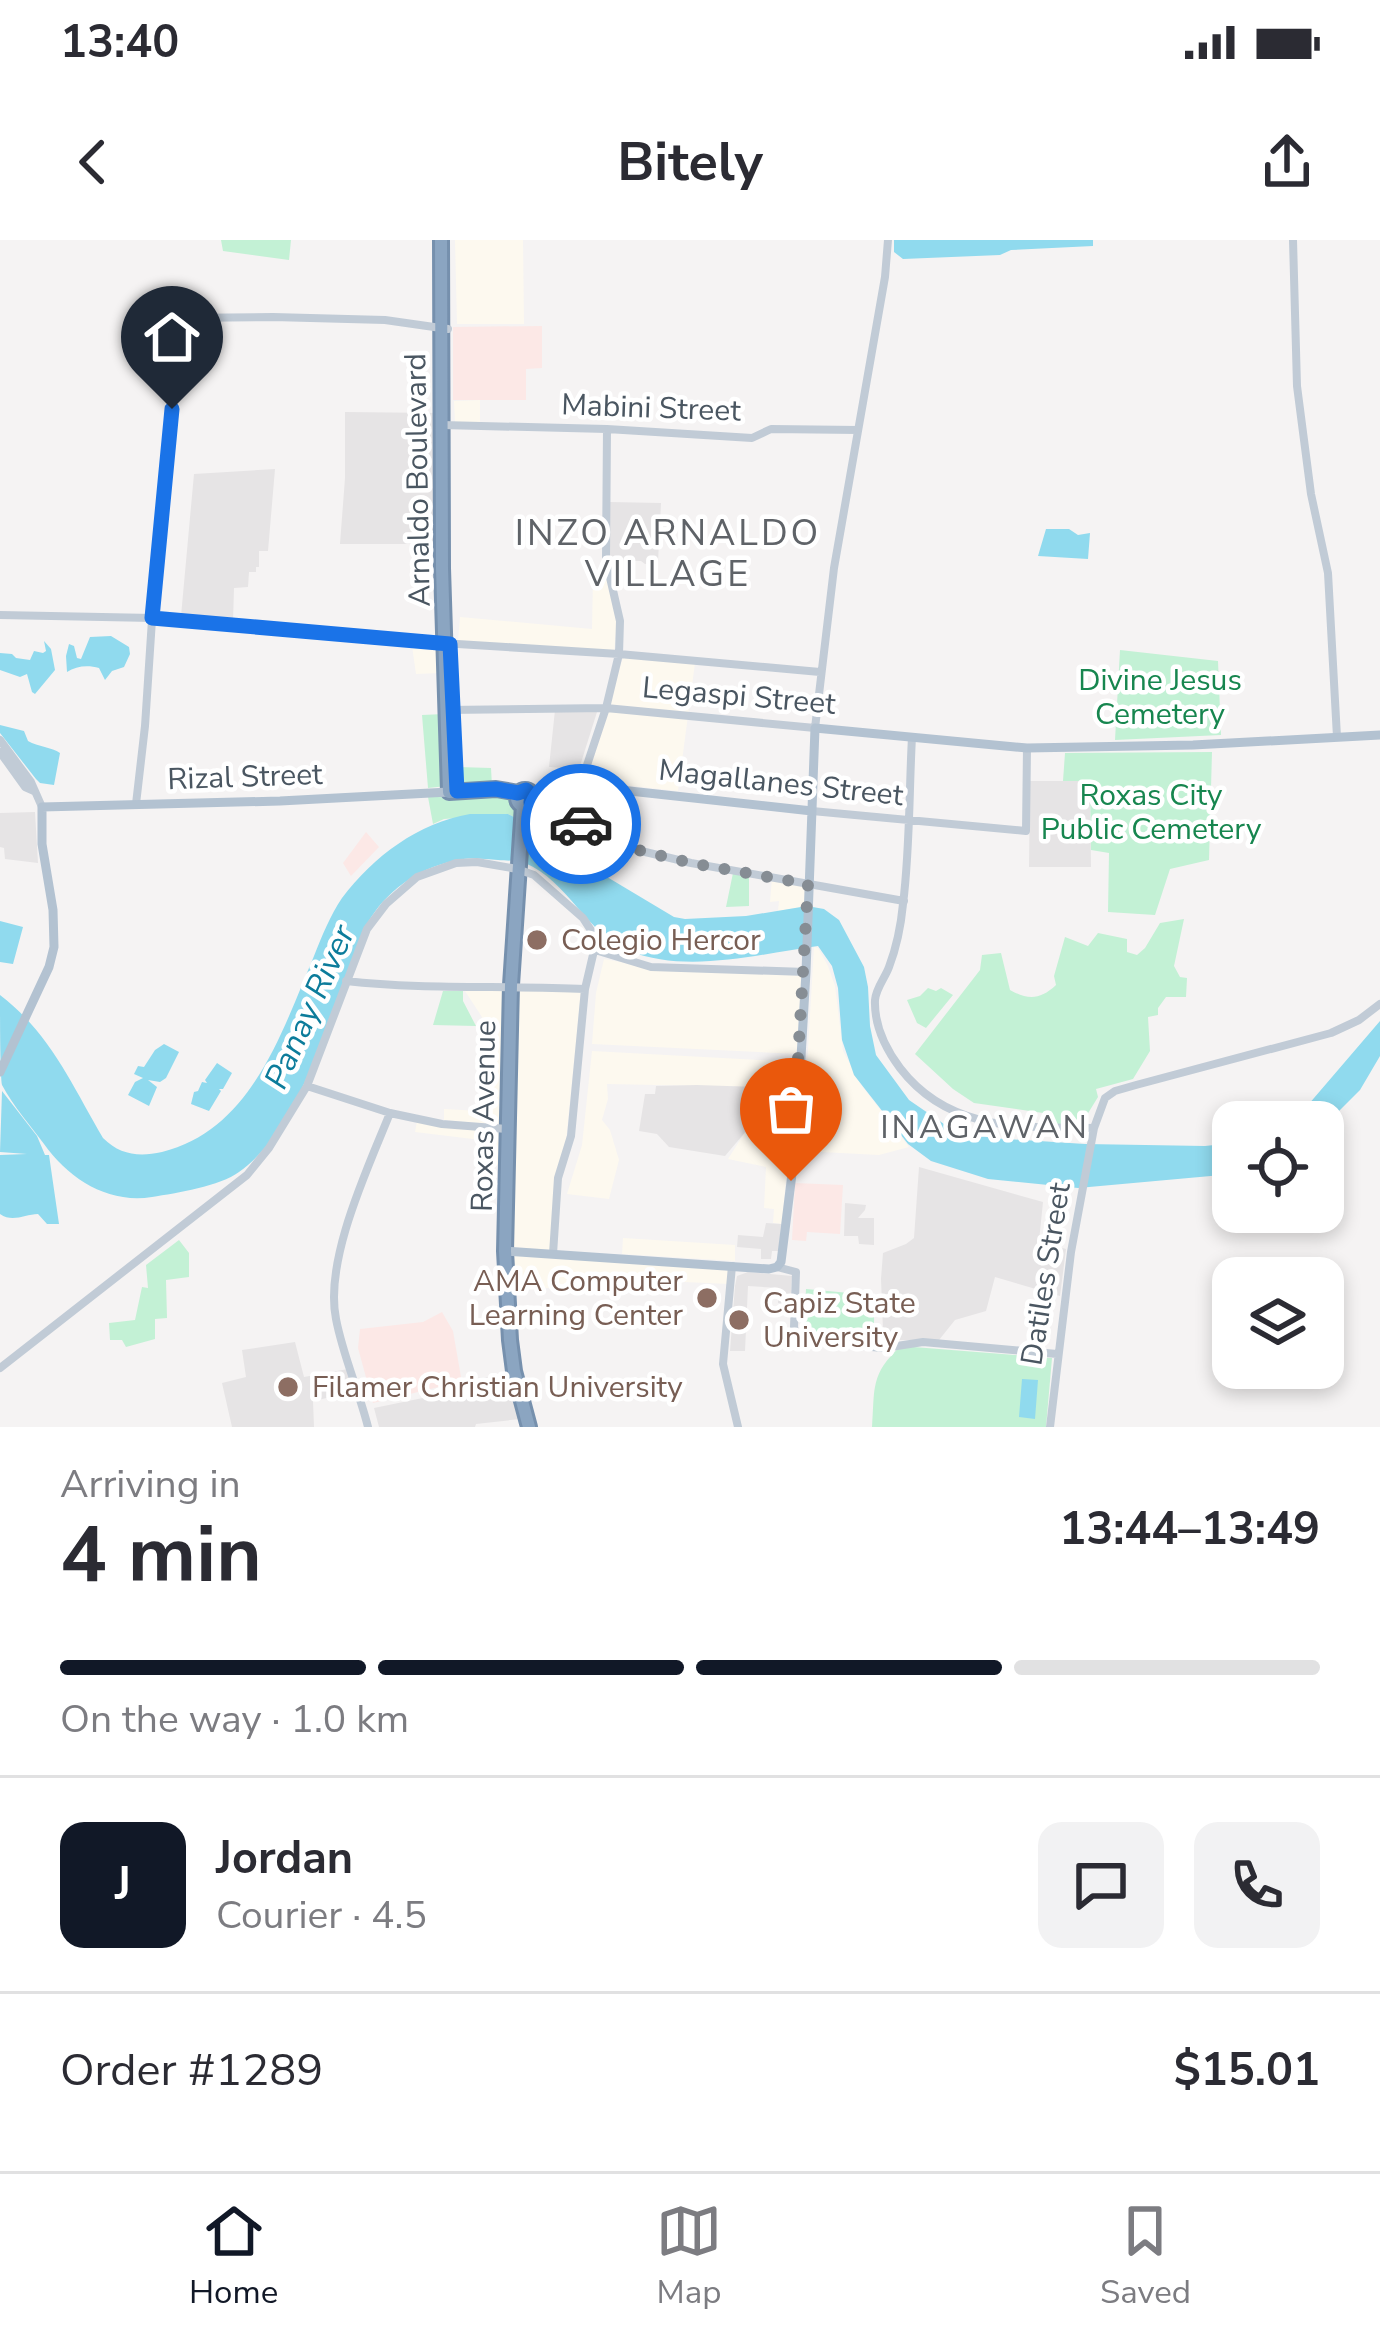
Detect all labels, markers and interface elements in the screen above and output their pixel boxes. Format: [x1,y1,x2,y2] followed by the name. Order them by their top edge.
[60,12,179,73] text: 13:40
[617,125,763,199] text: Bitely
[60,129,126,195] icon: back
[1254,129,1320,195] icon: share
[121,286,223,409] pin
[139,304,205,370] icon: home
[395,353,441,607] street label: Arnaldo Boulevard
[561,384,742,432] street label: Mabini Street
[515,509,821,599] district label: INZO ARNALDO VILLAGE
[1078,660,1242,735] park label: Divine Jesus Cemetery
[641,667,838,725] street label: Legaspi Street
[657,750,906,816] street label: Magallanes Street
[167,754,324,800] street label: Rizal Street
[521,764,641,884] courier
[1041,775,1262,850] park label: Roxas City Public Cemetery
[548,791,614,857] icon: car
[254,917,367,1096] water label: Panay River
[561,920,761,961] place label: Colegio Hercor
[524,927,550,953] marker: Colegio Hercor
[462,1020,506,1212] street label: Roxas Avenue
[740,1058,842,1181] pin
[758,1076,824,1142] icon: bag
[1212,1101,1344,1389] map controls
[1212,1101,1344,1233] button: locate
[880,1105,1090,1150] district label: INAGAWAN
[1011,1179,1081,1368] street label: Datiles Street
[1212,1257,1344,1389] button: layers
[469,1261,683,1336] place label: AMA Computer Learning Center
[763,1283,916,1358] place label: Capiz State University
[694,1285,720,1311] marker: AMA Computer Learning Center
[726,1307,752,1333] marker: Capiz State University
[312,1367,683,1408] place label: Filamer Christian University
[275,1374,301,1400] marker: Filamer Christian University
[60,1458,241,1511] text: Arriving in
[1059,1499,1320,1560] text: 13:44–13:49
[60,1502,262,1609] text: 4 min
[60,1693,409,1746] text: On the way · 1.0 km
[1038,1822,1164,1948] button: chat
[1194,1822,1320,1948] button: phone
[216,1828,353,1889] text: Jordan
[115,1854,131,1915] text: J
[216,1889,427,1942] text: Courier · 4.5
[60,2040,323,2101] text: Order #1289
[1174,2040,1320,2101] text: $15.01
[189,2198,278,2315] tab: Home
[656,2198,722,2315] tab: Map
[1100,2198,1191,2315] tab: Saved

